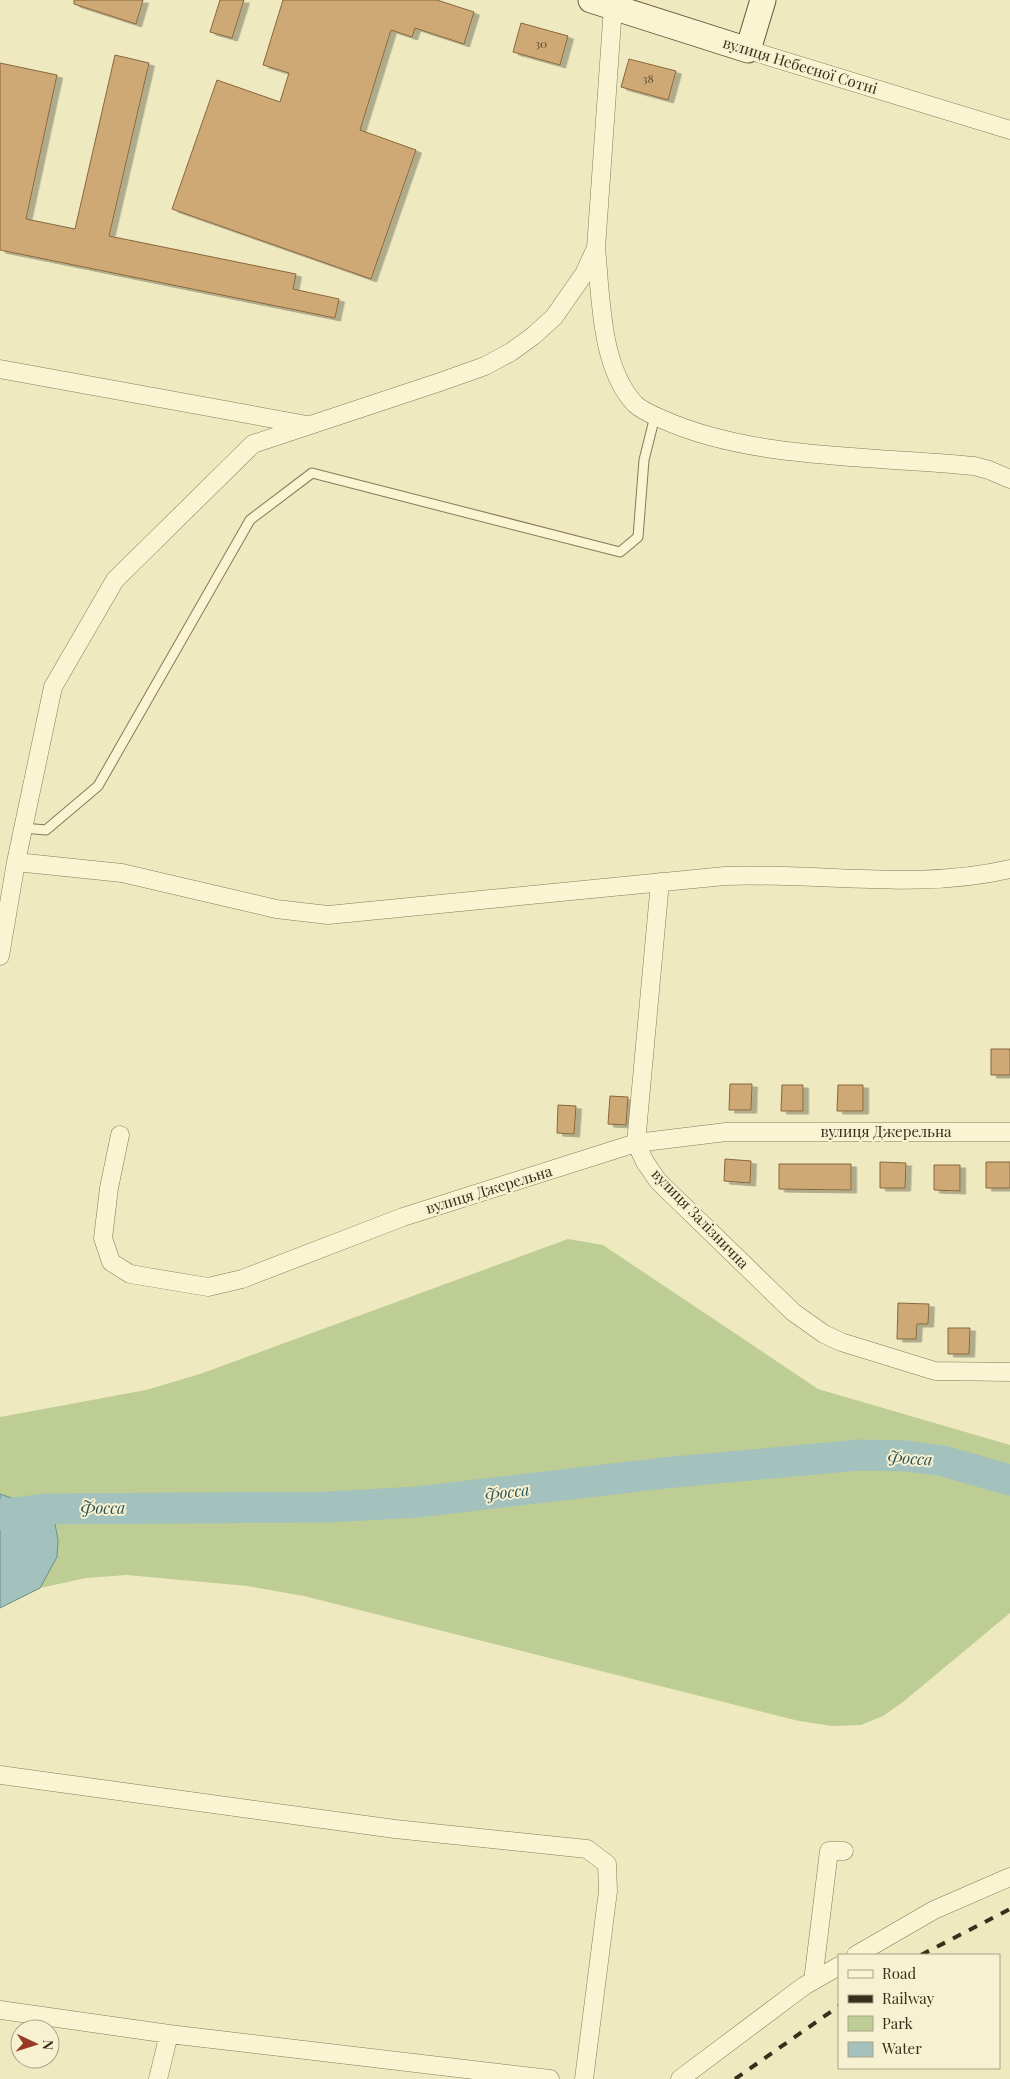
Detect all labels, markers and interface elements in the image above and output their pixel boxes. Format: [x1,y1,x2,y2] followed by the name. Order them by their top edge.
[721,32,881,98] street label: вулиця Небесної Сотні
[535,35,547,51] house number: 30
[642,70,654,86] house number: 38
[820,1121,952,1141] street label: вулиця Джерельна
[423,1160,555,1218] street label: вулиця Джерельна
[648,1164,754,1273] street label: вулиця Залізнична
[887,1445,933,1470] water label: Фосса
[483,1478,531,1505] water label: Фосса
[81,1497,126,1518] water label: Фосса
[838,1954,1000,2069] legend
[882,1963,916,1983] text: Road
[882,1988,935,2008] text: Railway
[882,2013,914,2033] text: Park
[10,2019,60,2069] north arrow
[881,2038,922,2058] text: Water
[39,2039,58,2051] text: N

